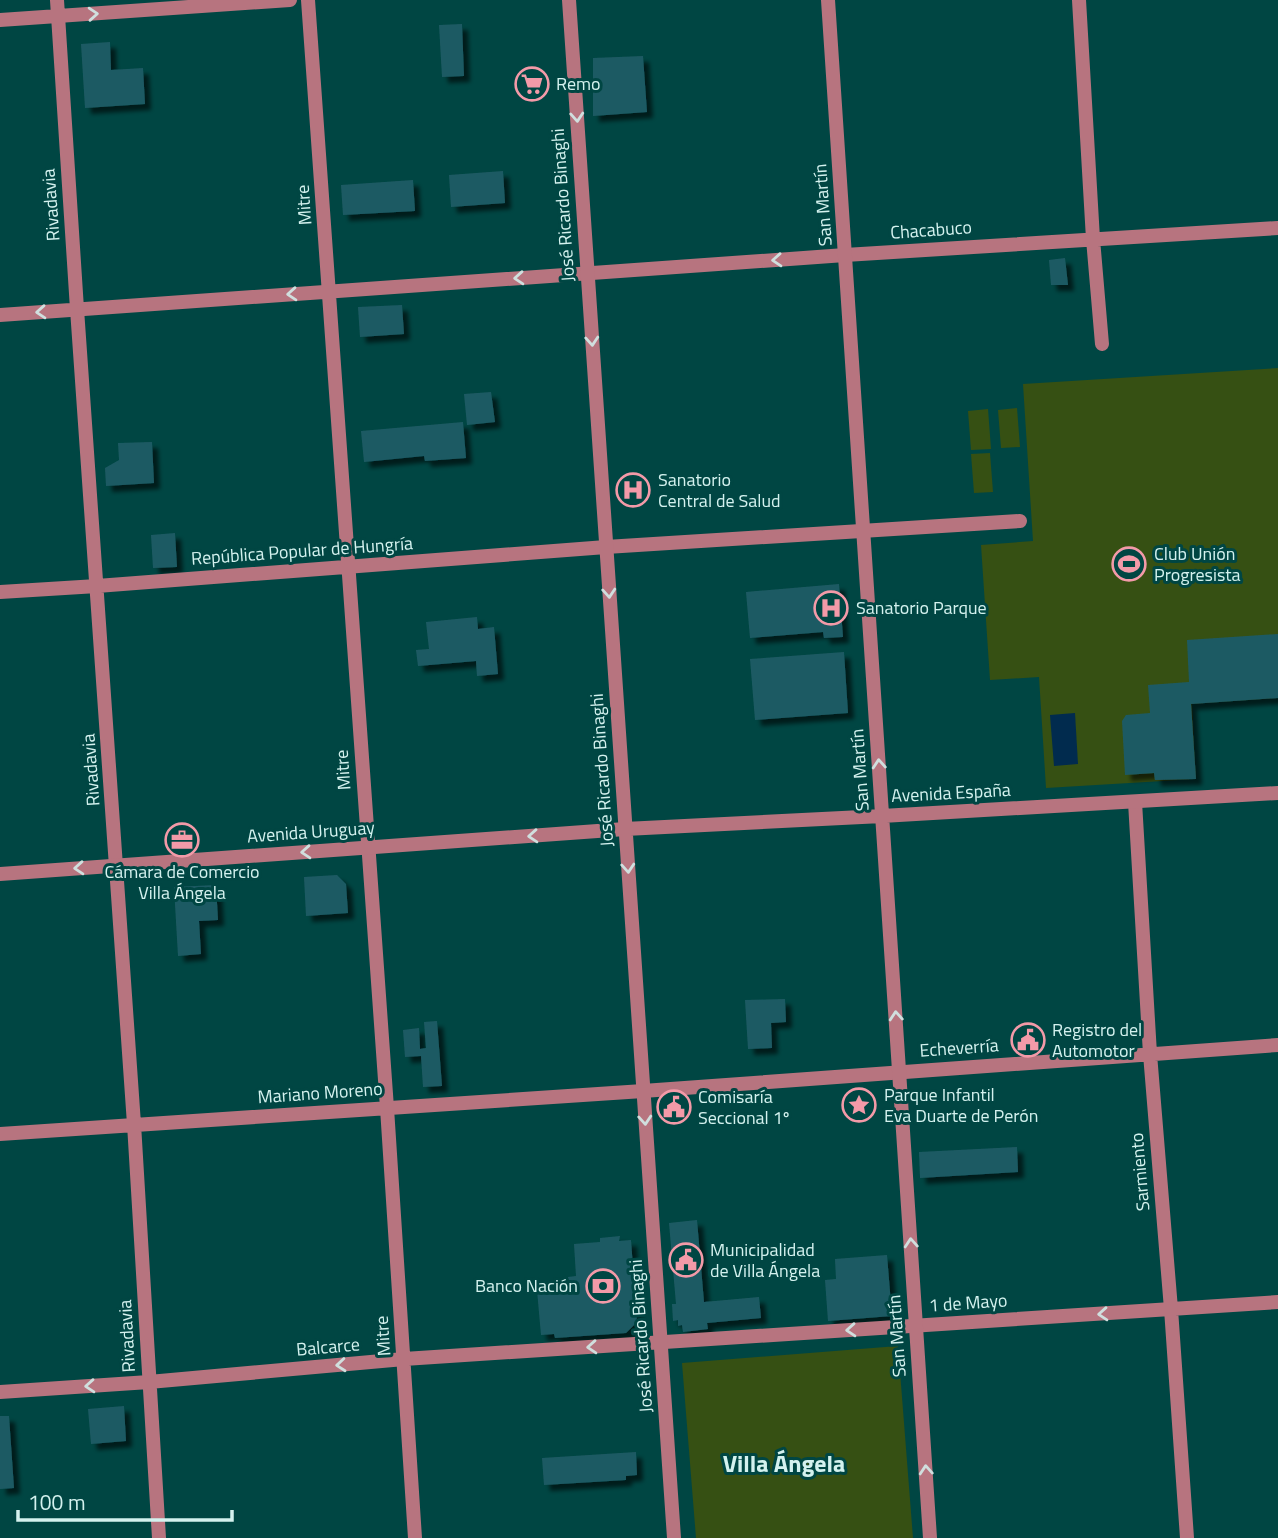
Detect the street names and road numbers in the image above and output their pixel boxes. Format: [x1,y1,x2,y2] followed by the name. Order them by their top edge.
[544,128,581,283] street label: José Ricardo Binaghi
[806,163,839,247] street label: San Martín
[35,168,67,242] street label: Rivadavia
[289,184,318,226] street label: Mitre
[889,213,973,246] street label: Chacabuco
[190,529,414,572] street label: República Popular de Hungría
[583,693,620,848] street label: José Ricardo Binaghi
[843,728,876,812] street label: San Martín
[75,733,107,807] street label: Rivadavia
[328,749,357,791] street label: Mitre
[891,776,1011,809] street label: Avenida España
[246,814,376,849] street label: Avenida Uruguay
[918,1031,999,1064] street label: Echeverría
[257,1075,383,1110] street label: Mariano Moreno
[1123,1132,1156,1212] street label: Sarmiento
[622,1259,659,1414] street label: José Ricardo Binaghi
[928,1286,1008,1319] street label: 1 de Mayo
[880,1294,913,1378] street label: San Martín
[111,1299,142,1373] street label: Rivadavia
[368,1315,397,1357] street label: Mitre
[295,1330,361,1363] street label: Balcarce

